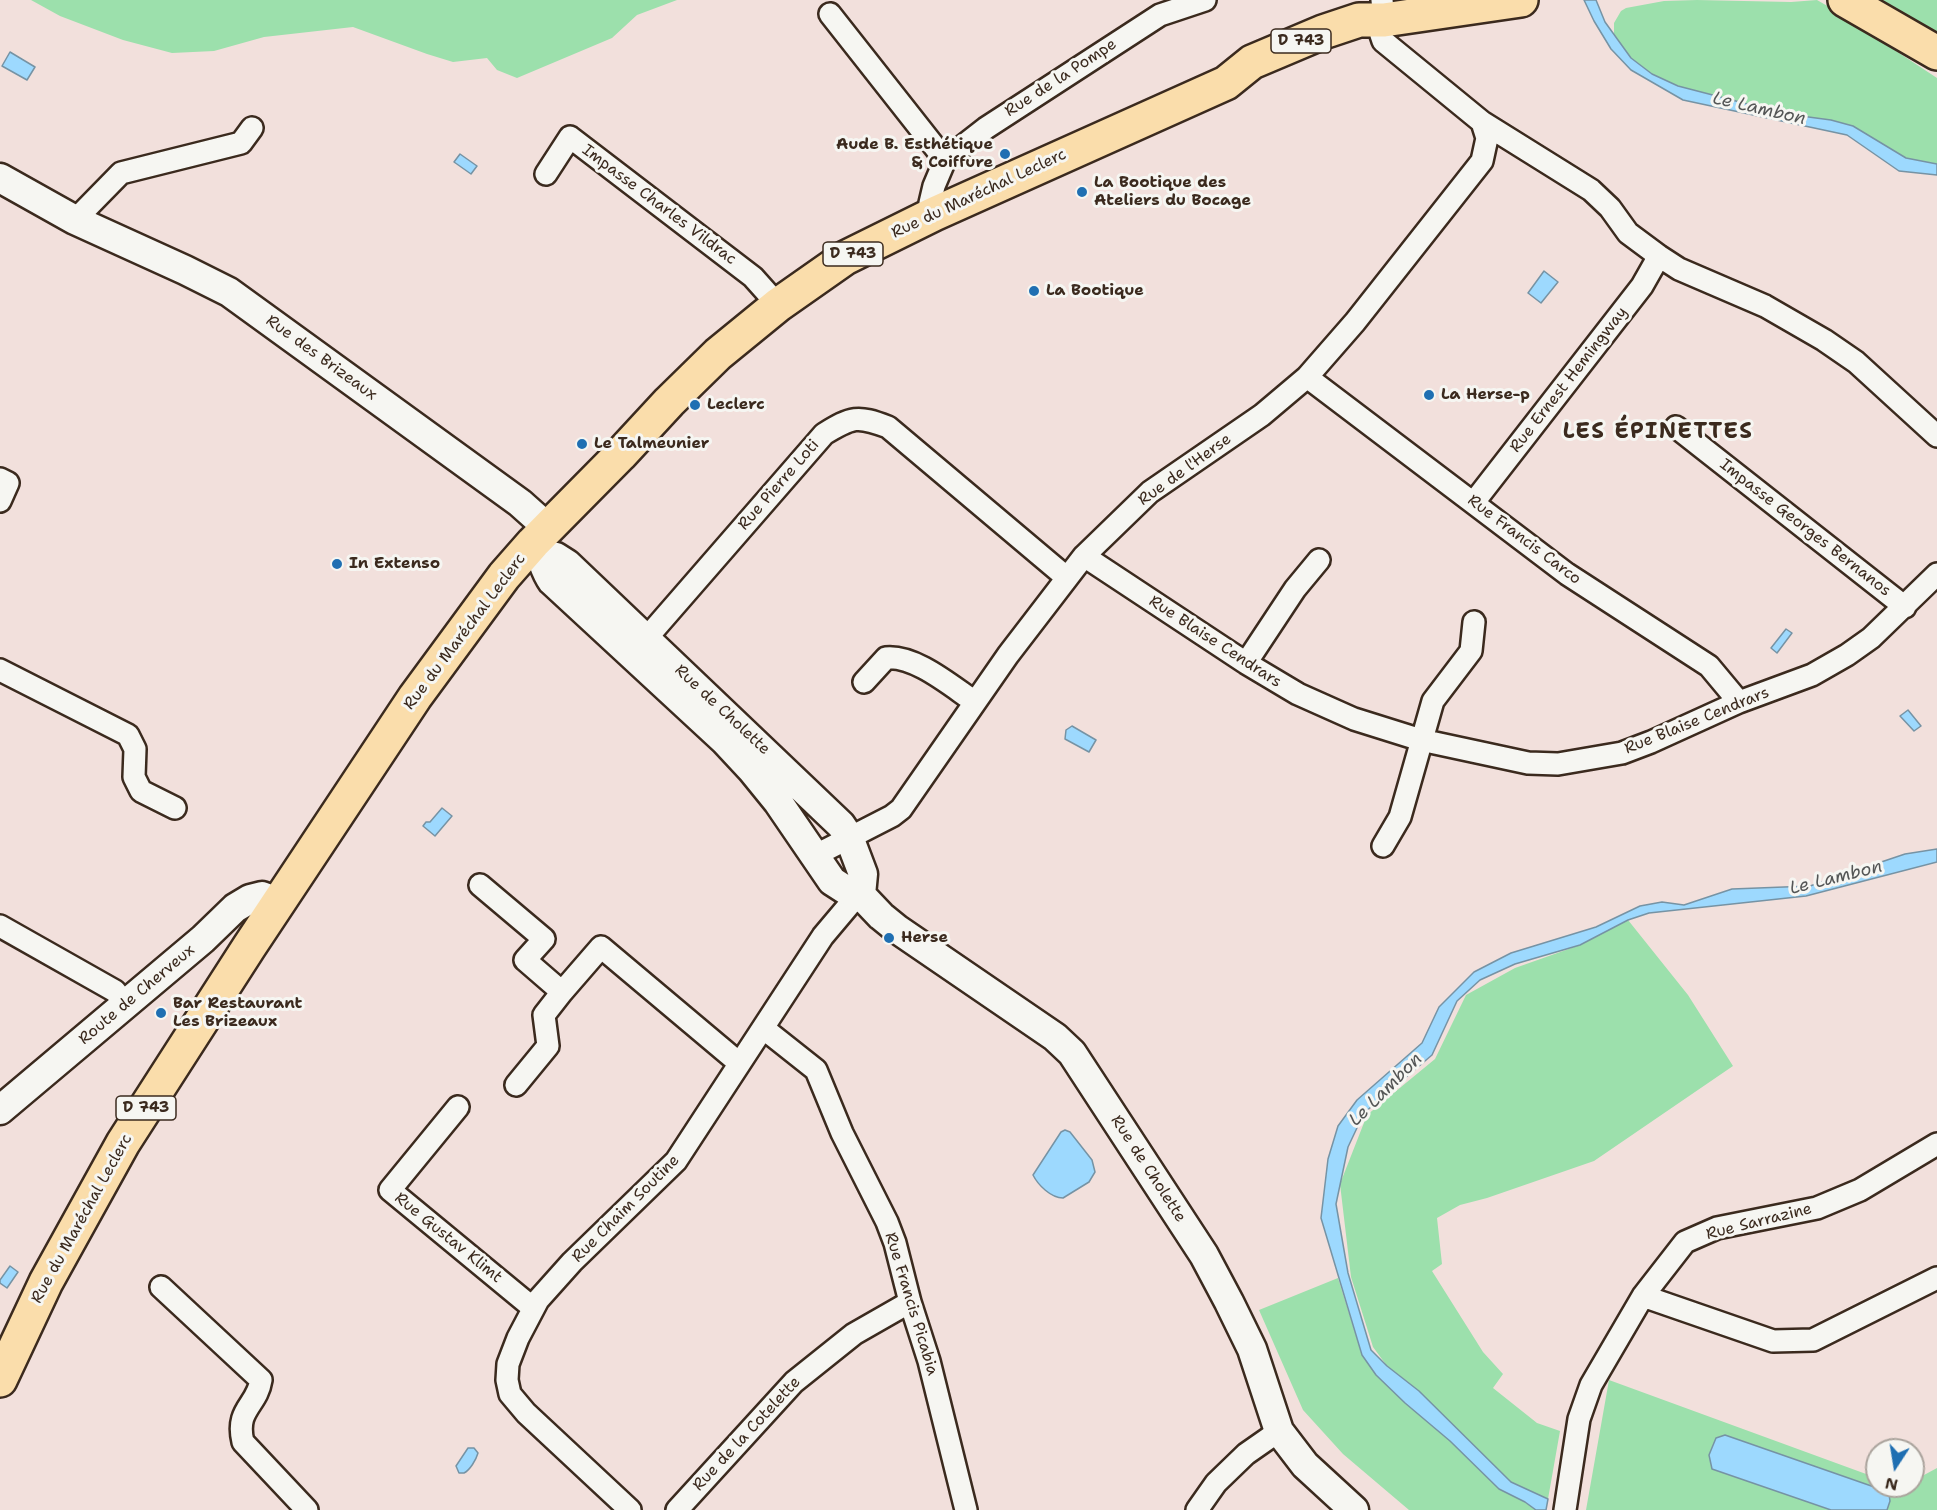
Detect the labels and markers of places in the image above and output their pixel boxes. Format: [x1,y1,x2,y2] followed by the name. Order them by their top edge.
[836,135,993,173] place label: Aude B. Esthétique & Coiffure
[998,147,1012,161] marker: Aude B. Esthétique & Coiffure
[1094,173,1251,211] place label: La Bootique des Ateliers du Bocage
[1075,185,1089,199] marker: La Bootique des Ateliers du Bocage
[1046,281,1144,301] place label: La Bootique
[1027,284,1041,298] marker: La Bootique
[1441,385,1530,405] place label: La Herse-p
[1422,388,1436,402] marker: La Herse-p
[707,395,765,415] place label: Leclerc
[688,398,702,412] marker: Leclerc
[594,434,709,454] place label: Le Talmeunier
[575,437,589,451] marker: Le Talmeunier
[349,554,440,574] place label: In Extenso
[330,557,344,571] marker: In Extenso
[901,928,948,948] place label: Herse
[882,931,896,945] marker: Herse
[173,994,302,1032] place label: Bar Restaurant Les Brizeaux
[154,1006,168,1020] marker: Bar Restaurant Les Brizeaux

